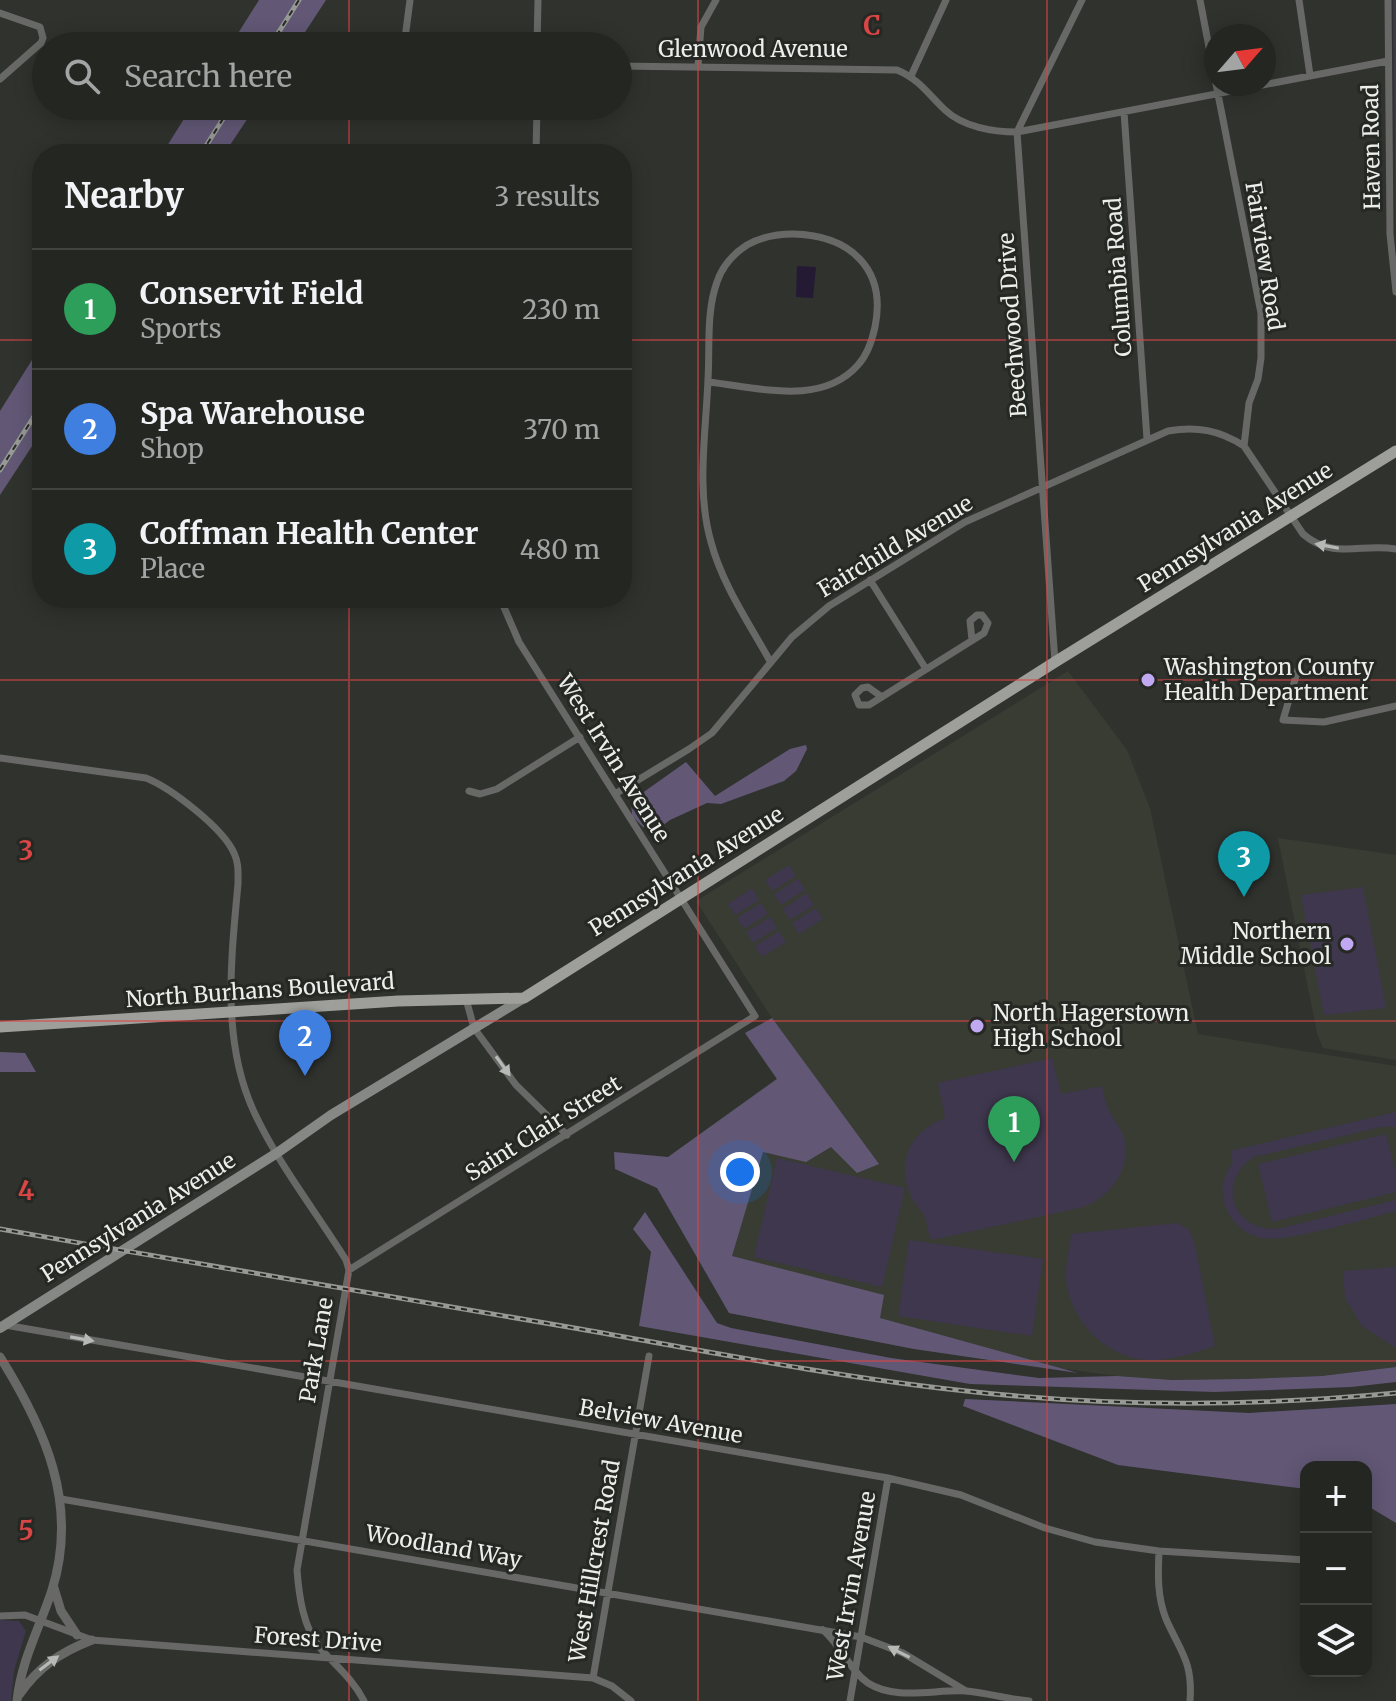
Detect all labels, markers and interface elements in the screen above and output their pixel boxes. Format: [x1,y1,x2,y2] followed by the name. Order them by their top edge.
[863,9,881,42] text: C
[1204,24,1276,96] north arrow
[32,32,632,120] search box
[658,35,848,63] street label: Glenwood Avenue
[60,54,104,98] icon: search
[124,57,292,95] text: Search here
[1356,84,1386,210] street label: Haven Road
[64,175,184,217] text: Nearby
[495,180,600,213] text: 3 results
[1239,180,1291,332] street label: Fairview Road
[1098,197,1138,357] street label: Columbia Road
[992,232,1032,418] street label: Beechwood Drive
[140,274,364,312] text: Conservit Field
[84,293,96,326] text: 1
[522,293,600,326] text: 230 m
[140,312,222,345] text: Sports
[140,394,365,432] text: Spa Warehouse
[82,413,98,446] text: 2
[523,413,600,446] text: 370 m
[140,432,204,465] text: Shop
[1133,456,1337,598] street label: Pennsylvania Avenue
[813,489,977,603] street label: Fairchild Avenue
[140,514,478,552] text: Coffman Health Center
[83,533,97,566] text: 3
[520,533,600,566] text: 480 m
[1314,540,1339,552] one-way arrow
[140,552,205,585] text: Place
[1163,653,1374,706] place label: Washington County Health Department
[551,668,677,847] street label: West Irvin Avenue
[1139,671,1157,689] marker: Washington County Health Department
[584,800,788,942] street label: Pennsylvania Avenue
[1218,831,1270,897] pin: 3
[19,834,33,867] text: 3
[1180,917,1331,970] place label: Northern Middle School
[1338,935,1356,953] marker: Northern Middle School
[125,967,395,1013] street label: North Burhans Boulevard
[993,999,1190,1052] place label: North Hagerstown High School
[279,1010,331,1076] pin: 2
[968,1017,986,1035] marker: North Hagerstown High School
[494,1056,510,1077] one-way arrow
[460,1069,627,1187] street label: Saint Clair Street
[988,1096,1040,1162] pin: 1
[36,1146,240,1288] street label: Pennsylvania Avenue
[720,1152,760,1192] your location
[18,1174,35,1207] text: 4
[293,1295,339,1405] street label: Park Lane
[70,1333,95,1345] one-way arrow
[577,1393,745,1449] street label: Belview Avenue
[562,1457,626,1666] street label: West Hillcrest Road
[1300,1461,1372,1677] map controls
[1300,1461,1372,1533] button: +
[820,1489,881,1684] street label: West Irvin Avenue
[18,1514,34,1547] text: 5
[363,1518,524,1574] street label: Woodland Way
[1300,1533,1372,1605] button: −
[1300,1605,1372,1677] button: layers
[253,1621,383,1657] street label: Forest Drive
[887,1645,910,1658] one-way arrow
[39,1655,60,1671] one-way arrow

